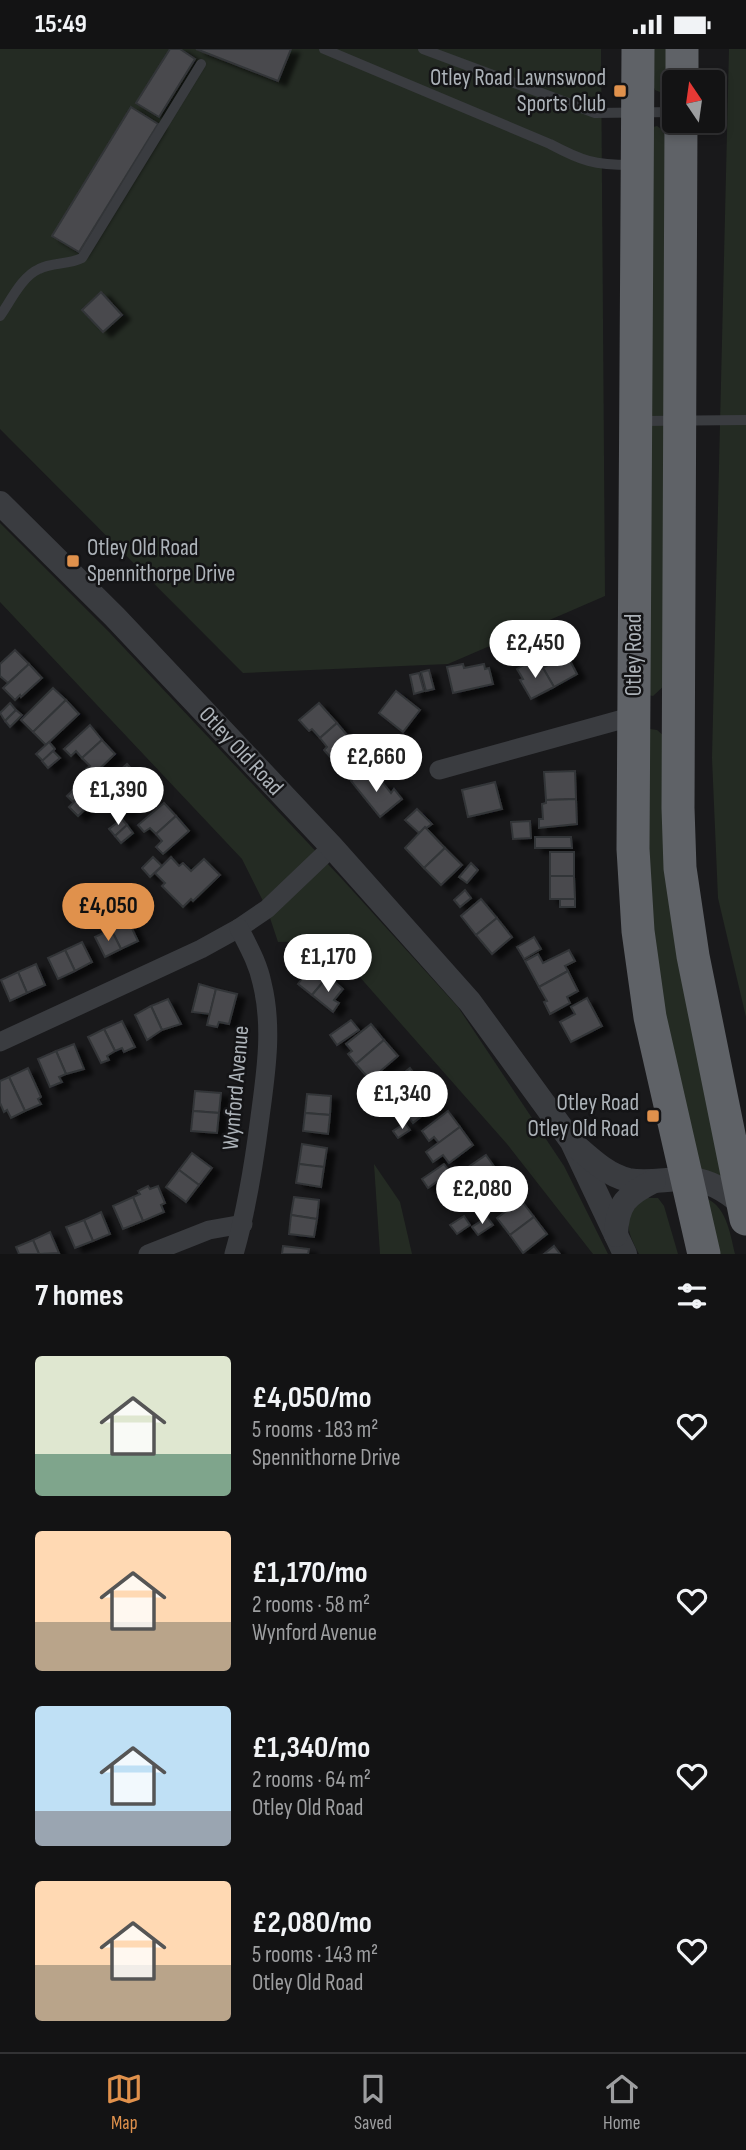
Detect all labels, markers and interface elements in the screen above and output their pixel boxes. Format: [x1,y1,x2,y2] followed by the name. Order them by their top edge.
[35,9,87,40] text: 15:49
[430,64,606,118] place label: Otley Road Lawnswood Sports Club
[662,70,724,133] north arrow
[662,70,725,133] map controls
[612,83,628,99] marker: Otley Road Lawnswood Sports Club
[87,534,235,588] place label: Otley Old Road Spennithorpe Drive
[65,553,81,569] marker: Otley Old Road Spennithorpe Drive
[620,614,648,696] street label: Otley Road
[478,621,592,680] pin: £2,450
[505,629,565,657] text: £2,450
[193,701,289,801] street label: Otley Old Road
[319,735,433,794] pin: £2,660
[346,743,406,771] text: £2,660
[61,767,175,827] pin: £1,390
[89,776,147,804] text: £1,390
[51,883,165,943] pin: £4,050
[78,892,138,920] text: £4,050
[271,935,385,994] pin: £1,170
[300,943,356,971] text: £1,170
[217,1025,255,1151] street label: Wynford Avenue
[345,1072,459,1131] pin: £1,340
[373,1080,431,1108] text: £1,340
[528,1089,639,1143] place label: Otley Road Otley Old Road
[645,1108,661,1124] marker: Otley Road Otley Old Road
[425,1167,539,1226] pin: £2,080
[452,1175,512,1203] text: £2,080
[673,1277,711,1315] icon: filters
[35,1278,123,1314] text: 7 homes
[252,1380,372,1416] text: £4,050/mo
[91,1384,175,1468] icon: home
[673,1407,711,1445] icon: heart
[252,1416,378,1444] text: 5 rooms · 183 m²
[252,1444,401,1472] text: Spennithorne Drive
[252,1555,368,1591] text: £1,170/mo
[91,1559,175,1643] icon: home
[673,1582,711,1620] icon: heart
[252,1591,370,1619] text: 2 rooms · 58 m²
[252,1619,377,1647] text: Wynford Avenue
[252,1730,370,1766] text: £1,340/mo
[91,1734,175,1818] icon: home
[673,1757,711,1795] icon: heart
[252,1766,371,1794] text: 2 rooms · 64 m²
[252,1794,363,1822] text: Otley Old Road
[252,1905,372,1941] text: £2,080/mo
[91,1909,175,1993] icon: home
[673,1932,711,1970] icon: heart
[252,1941,378,1969] text: 5 rooms · 143 m²
[252,1969,363,1997] text: Otley Old Road
[105,2070,143,2135] tab: Map
[354,2070,392,2135] tab: Saved
[603,2070,641,2135] tab: Home

